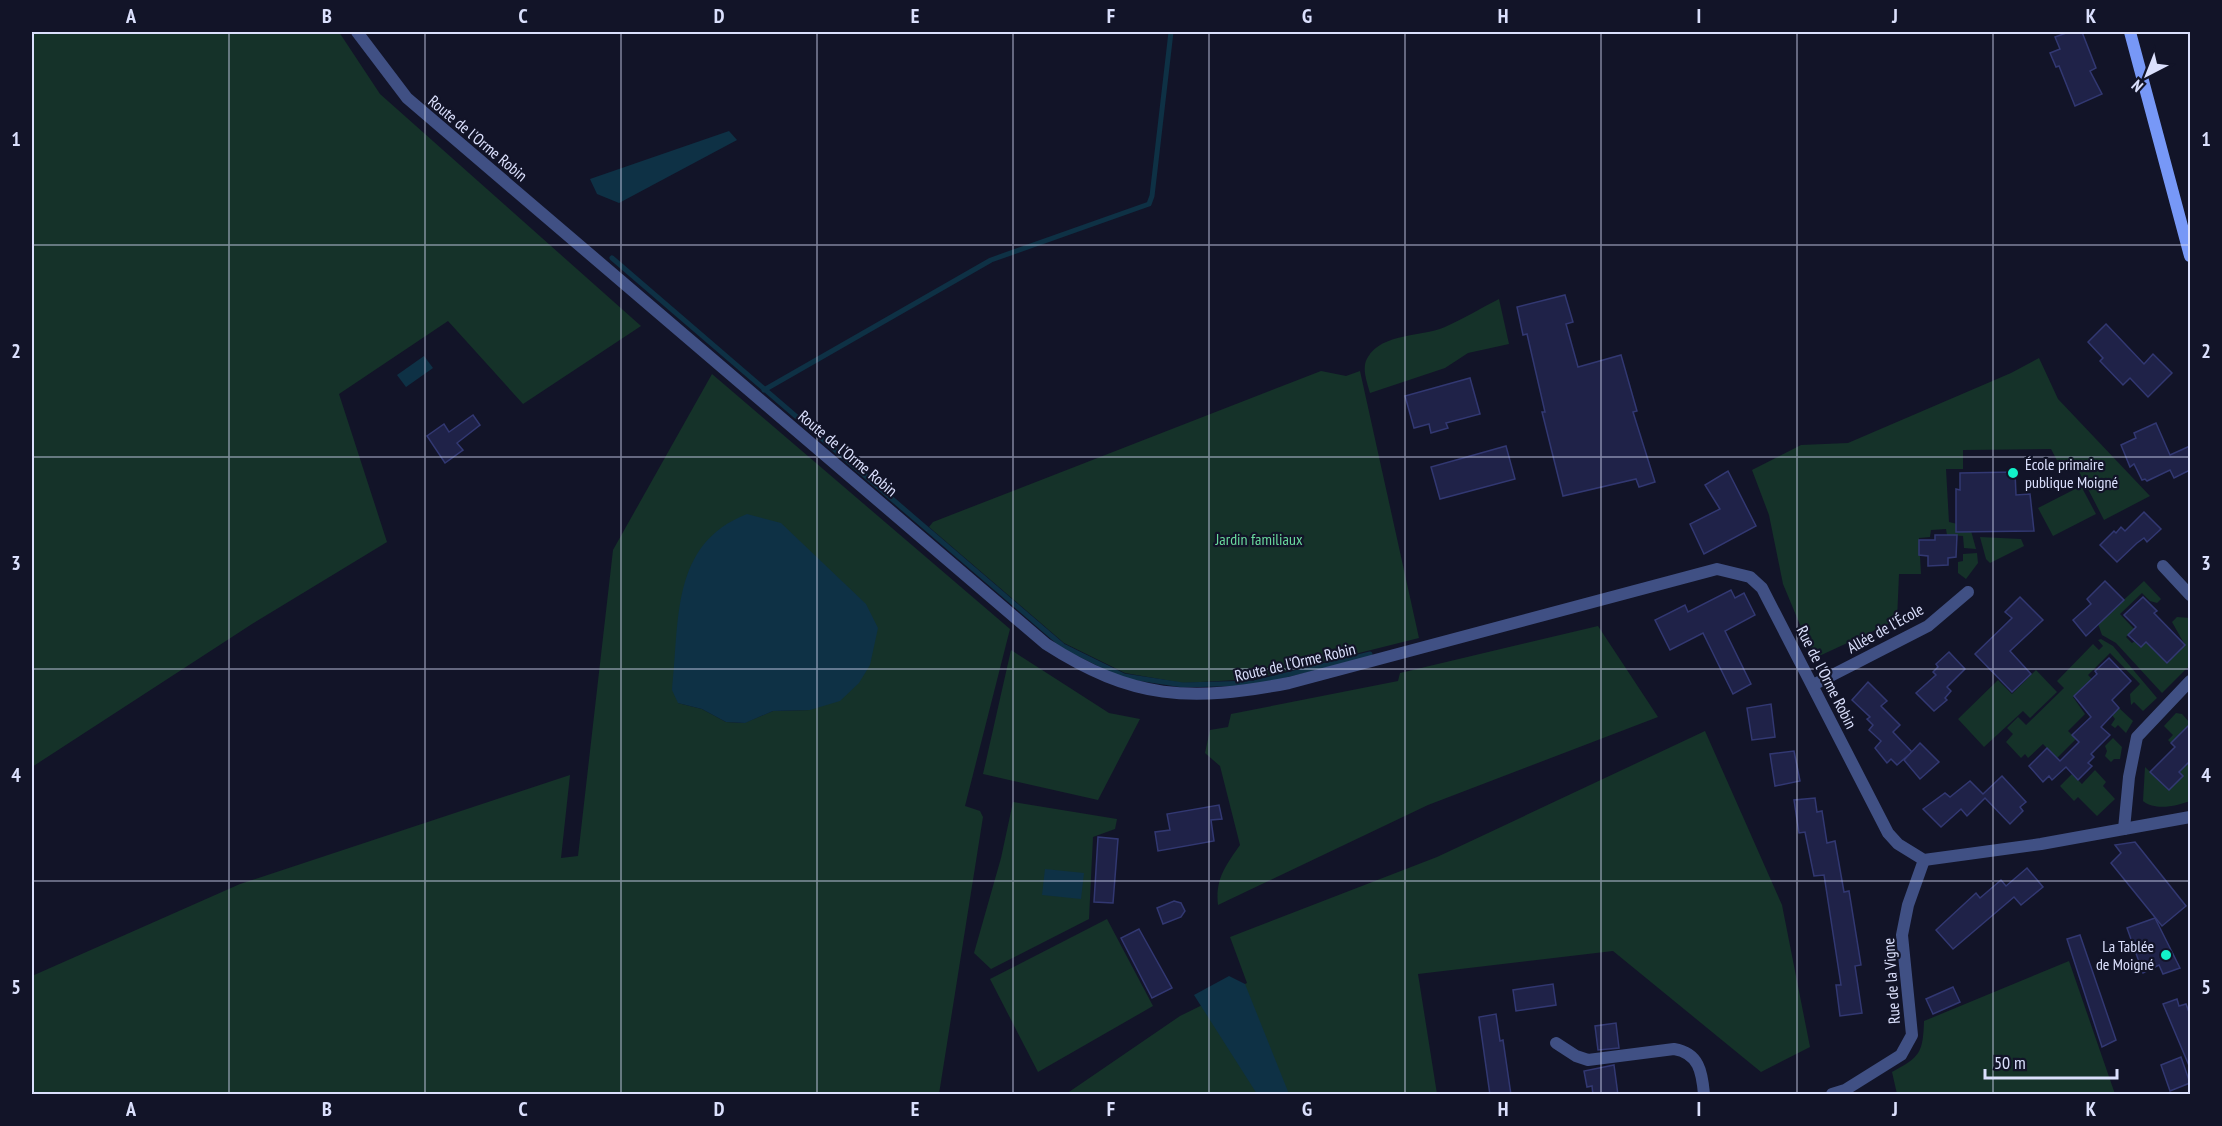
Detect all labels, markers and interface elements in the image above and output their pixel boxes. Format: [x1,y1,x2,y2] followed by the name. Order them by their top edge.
[125,3,137,29] text: A
[322,3,332,29] text: B
[518,3,528,29] text: C
[714,3,725,29] text: D
[911,3,919,29] text: E
[1107,3,1115,29] text: F
[1302,3,1312,29] text: G
[1498,3,1508,29] text: H
[1697,3,1701,29] text: I
[1891,3,1898,29] text: J
[2086,3,2097,29] text: K
[2117,45,2177,105] north arrow
[2127,76,2147,96] text: N
[424,91,532,185] street label: Route de l'Orme Robin
[11,126,21,152] text: 1
[2201,126,2211,152] text: 1
[11,338,21,364] text: 2
[2201,338,2211,364] text: 2
[794,406,902,500] street label: Route de l'Orme Robin
[2025,454,2118,492] place label: École primaire publique Moigné
[2006,466,2020,480] marker: École primaire publique Moigné
[1215,529,1303,549] park label: Jardin familiaux
[11,550,21,576] text: 3
[2201,550,2211,576] text: 3
[1843,599,1927,657] street label: Allée de l'École
[1793,622,1861,732] street label: Rue de l'Orme Robin
[1233,638,1357,686] street label: Route de l'Orme Robin
[11,762,21,788] text: 4
[2201,762,2211,788] text: 4
[2096,936,2154,974] place label: La Tablée de Moigné
[1878,937,1904,1025] street label: Rue de la Vigne
[2159,948,2173,962] marker: La Tablée de Moigné
[11,974,21,1000] text: 5
[2201,974,2211,1000] text: 5
[1985,1042,2117,1080] scale bar
[1994,1051,2026,1074] text: 50 m
[125,1096,137,1122] text: A
[322,1096,332,1122] text: B
[518,1096,528,1122] text: C
[714,1096,725,1122] text: D
[911,1096,919,1122] text: E
[1107,1096,1115,1122] text: F
[1302,1096,1312,1122] text: G
[1498,1096,1508,1122] text: H
[1697,1096,1701,1122] text: I
[1891,1096,1898,1122] text: J
[2086,1096,2097,1122] text: K

